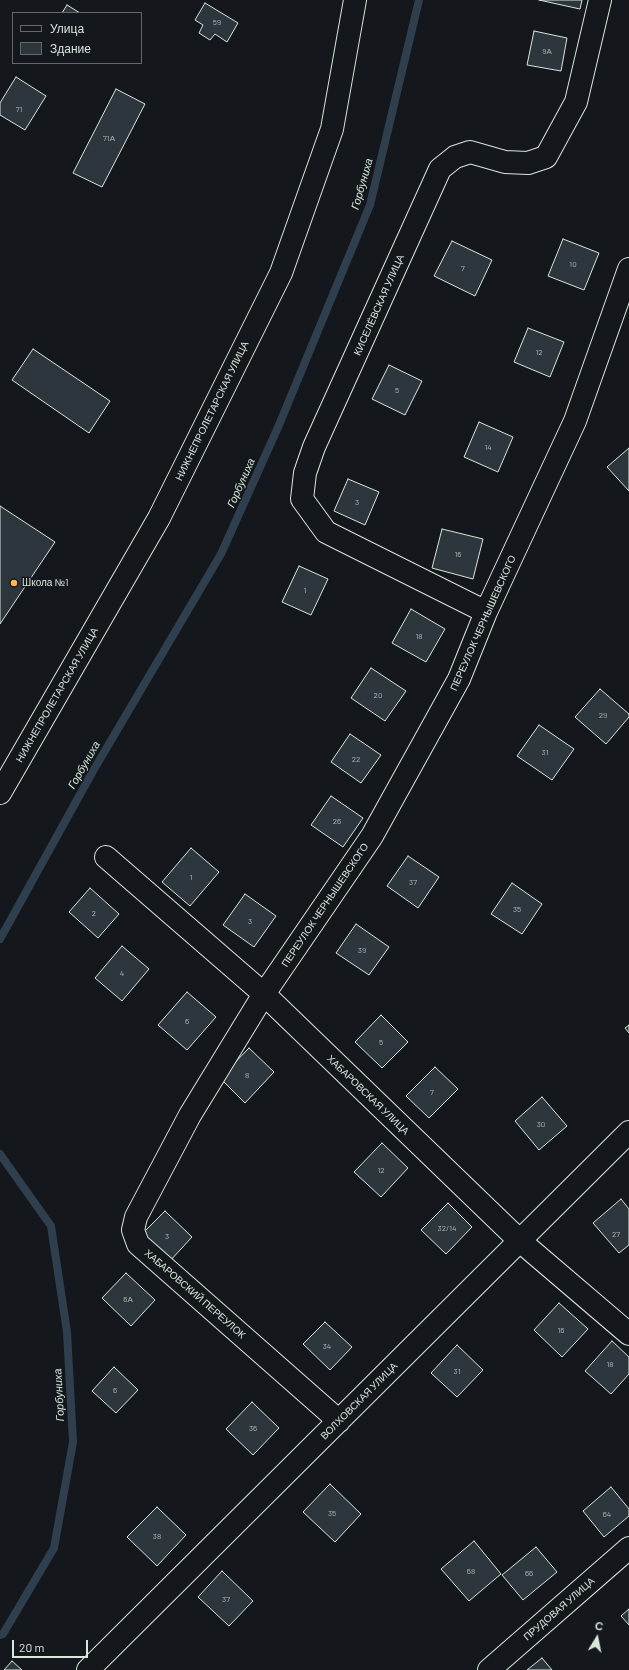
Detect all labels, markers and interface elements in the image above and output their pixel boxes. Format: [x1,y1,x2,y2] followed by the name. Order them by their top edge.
[12,12,142,64] legend
[213,17,221,27] house number: 59
[50,21,84,35] text: Улица
[50,41,91,55] text: Здание
[542,46,552,56] house number: 9А
[16,104,22,114] house number: 71
[103,133,115,143] house number: 71А
[348,157,376,211] water label: Горбуниха
[351,253,407,357] street label: КИСЕЛЁВСКАЯ УЛИЦА
[569,259,577,269] house number: 10
[461,263,465,273] house number: 7
[173,339,251,483] street label: НИЖНЕПРОЛЕТАРСКАЯ УЛИЦА
[535,347,543,357] house number: 12
[395,385,399,395] house number: 5
[484,442,492,452] house number: 14
[224,456,258,510] water label: Горбуниха
[355,497,359,507] house number: 3
[455,549,461,559] house number: 16
[448,553,518,693] street label: ПЕРЕУЛОК ЧЕРНЫШЕВСКОГО
[22,577,69,589] place label: Школа №1
[9,578,19,588] marker: Школа №1
[304,585,306,595] house number: 1
[13,625,101,765] street label: НИЖНЕПРОЛЕТАРСКАЯ УЛИЦА
[416,631,422,641] house number: 18
[374,690,382,700] house number: 20
[599,710,607,720] house number: 29
[65,739,103,791] water label: Горбуниха
[542,747,548,757] house number: 31
[352,754,360,764] house number: 22
[333,816,341,826] house number: 26
[279,841,371,969] street label: ПЕРЕУЛОК ЧЕРНЫШЕВСКОГО
[190,872,192,882] house number: 1
[409,877,417,887] house number: 37
[513,904,521,914] house number: 35
[92,908,96,918] house number: 2
[248,916,252,926] house number: 3
[358,945,366,955] house number: 39
[120,968,124,978] house number: 4
[185,1016,189,1026] house number: 6
[379,1037,383,1047] house number: 5
[324,1053,412,1137] street label: ХАБАРОВСКАЯ УЛИЦА
[245,1070,249,1080] house number: 8
[430,1087,434,1097] house number: 7
[537,1119,545,1129] house number: 30
[377,1165,385,1175] house number: 12
[438,1223,456,1233] house number: 32/14
[612,1229,620,1239] house number: 27
[165,1231,169,1241] house number: 3
[142,1247,248,1341] street label: ХАБАРОВСКИЙ ПЕРЕУЛОК
[123,1294,133,1304] house number: 6А
[558,1325,564,1335] house number: 16
[323,1341,331,1351] house number: 34
[607,1359,613,1369] house number: 18
[318,1360,400,1442] street label: ВОЛХОВСКАЯ УЛИЦА
[454,1366,460,1376] house number: 31
[51,1368,67,1422] water label: Горбуниха
[113,1385,117,1395] house number: 6
[249,1423,257,1433] house number: 36
[328,1508,336,1518] house number: 35
[603,1509,611,1519] house number: 64
[153,1531,161,1541] house number: 38
[467,1566,475,1576] house number: 68
[525,1568,533,1578] house number: 66
[521,1575,597,1643] street label: ПРУДОВАЯ УЛИЦА
[222,1594,230,1604] house number: 37
[577,1618,617,1658] north arrow
[594,1619,604,1633] text: С
[14,1632,90,1658] scale bar
[19,1640,45,1654] text: 20 m

